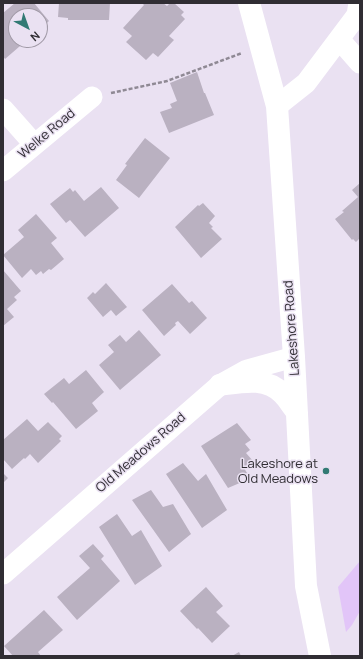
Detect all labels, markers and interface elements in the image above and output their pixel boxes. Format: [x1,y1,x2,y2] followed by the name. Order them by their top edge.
[8,8,48,48] north arrow
[28,28,43,45] text: N
[15,106,79,162] street label: Welke Road
[281,280,303,376] street label: Lakeshore Road
[93,410,189,496] street label: Old Meadows Road
[238,456,318,487] place label: Lakeshore at Old Meadows
[321,466,331,476] marker: Lakeshore at Old Meadows

